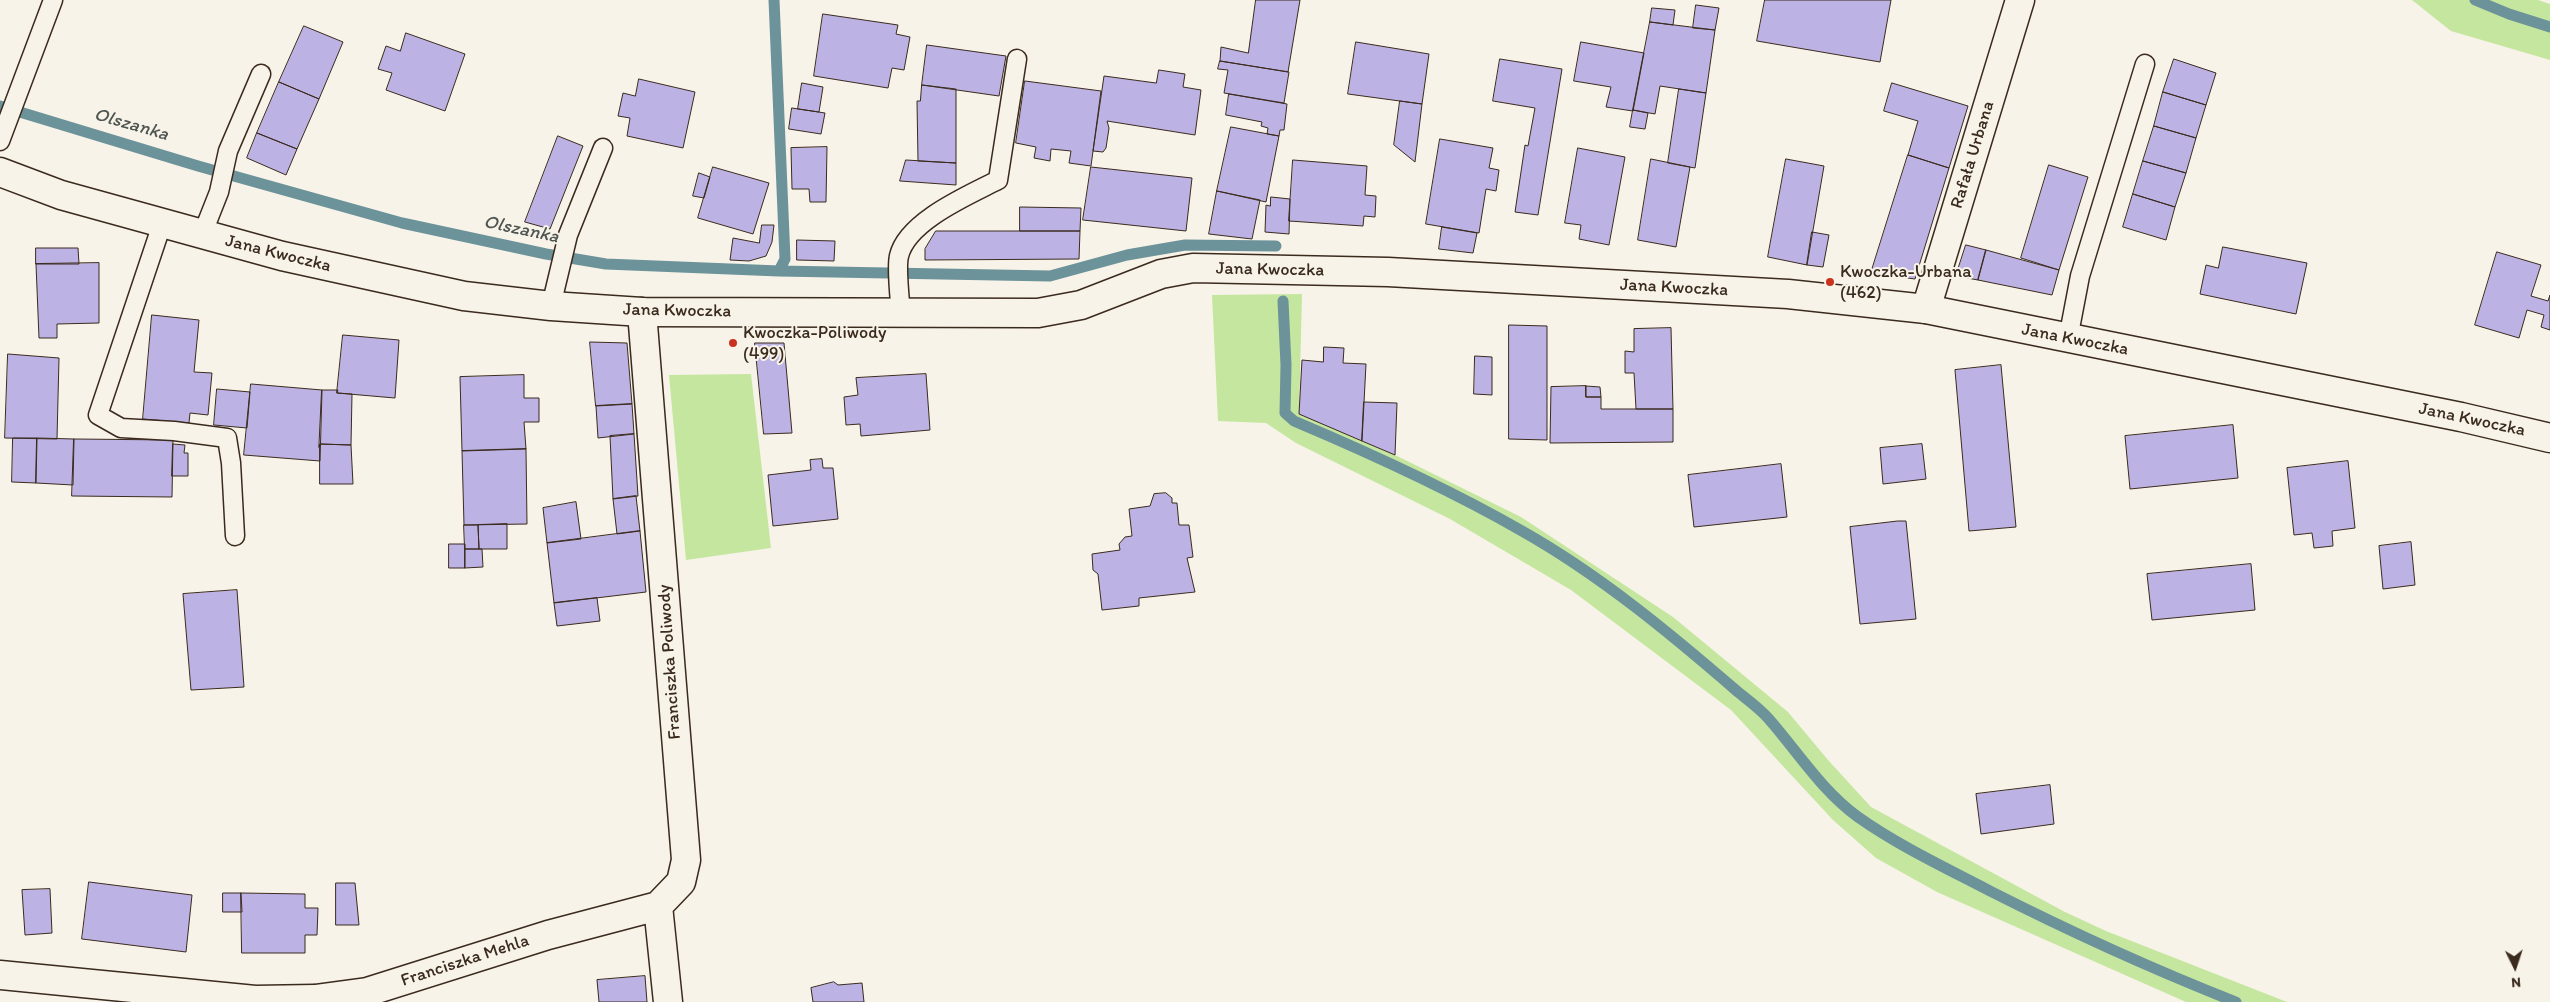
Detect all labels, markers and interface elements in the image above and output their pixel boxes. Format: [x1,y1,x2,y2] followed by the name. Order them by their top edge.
[1946,99,2000,211] street label: Rafała Urbana
[91,104,171,146] water label: Olszanka
[481,211,561,249] water label: Olszanka
[223,230,333,278] street label: Jana Kwoczka
[1216,258,1324,282] street label: Jana Kwoczka
[1840,261,1972,304] place label: Kwoczka-Urbana (462)
[1619,274,1729,302] street label: Jana Kwoczka
[1824,276,1836,288] marker: Kwoczka-Urbana (462)
[623,299,731,323] street label: Jana Kwoczka
[2020,319,2130,361] street label: Jana Kwoczka
[743,322,887,364] place label: Kwoczka-Poliwody (499)
[727,337,739,349] marker: Kwoczka-Poliwody (499)
[2417,398,2527,442] street label: Jana Kwoczka
[654,584,686,740] street label: Franciszka Poliwody
[398,930,532,992] street label: Franciszka Mehla
[2490,942,2540,992] north arrow
[2511,974,2521,991] text: N

